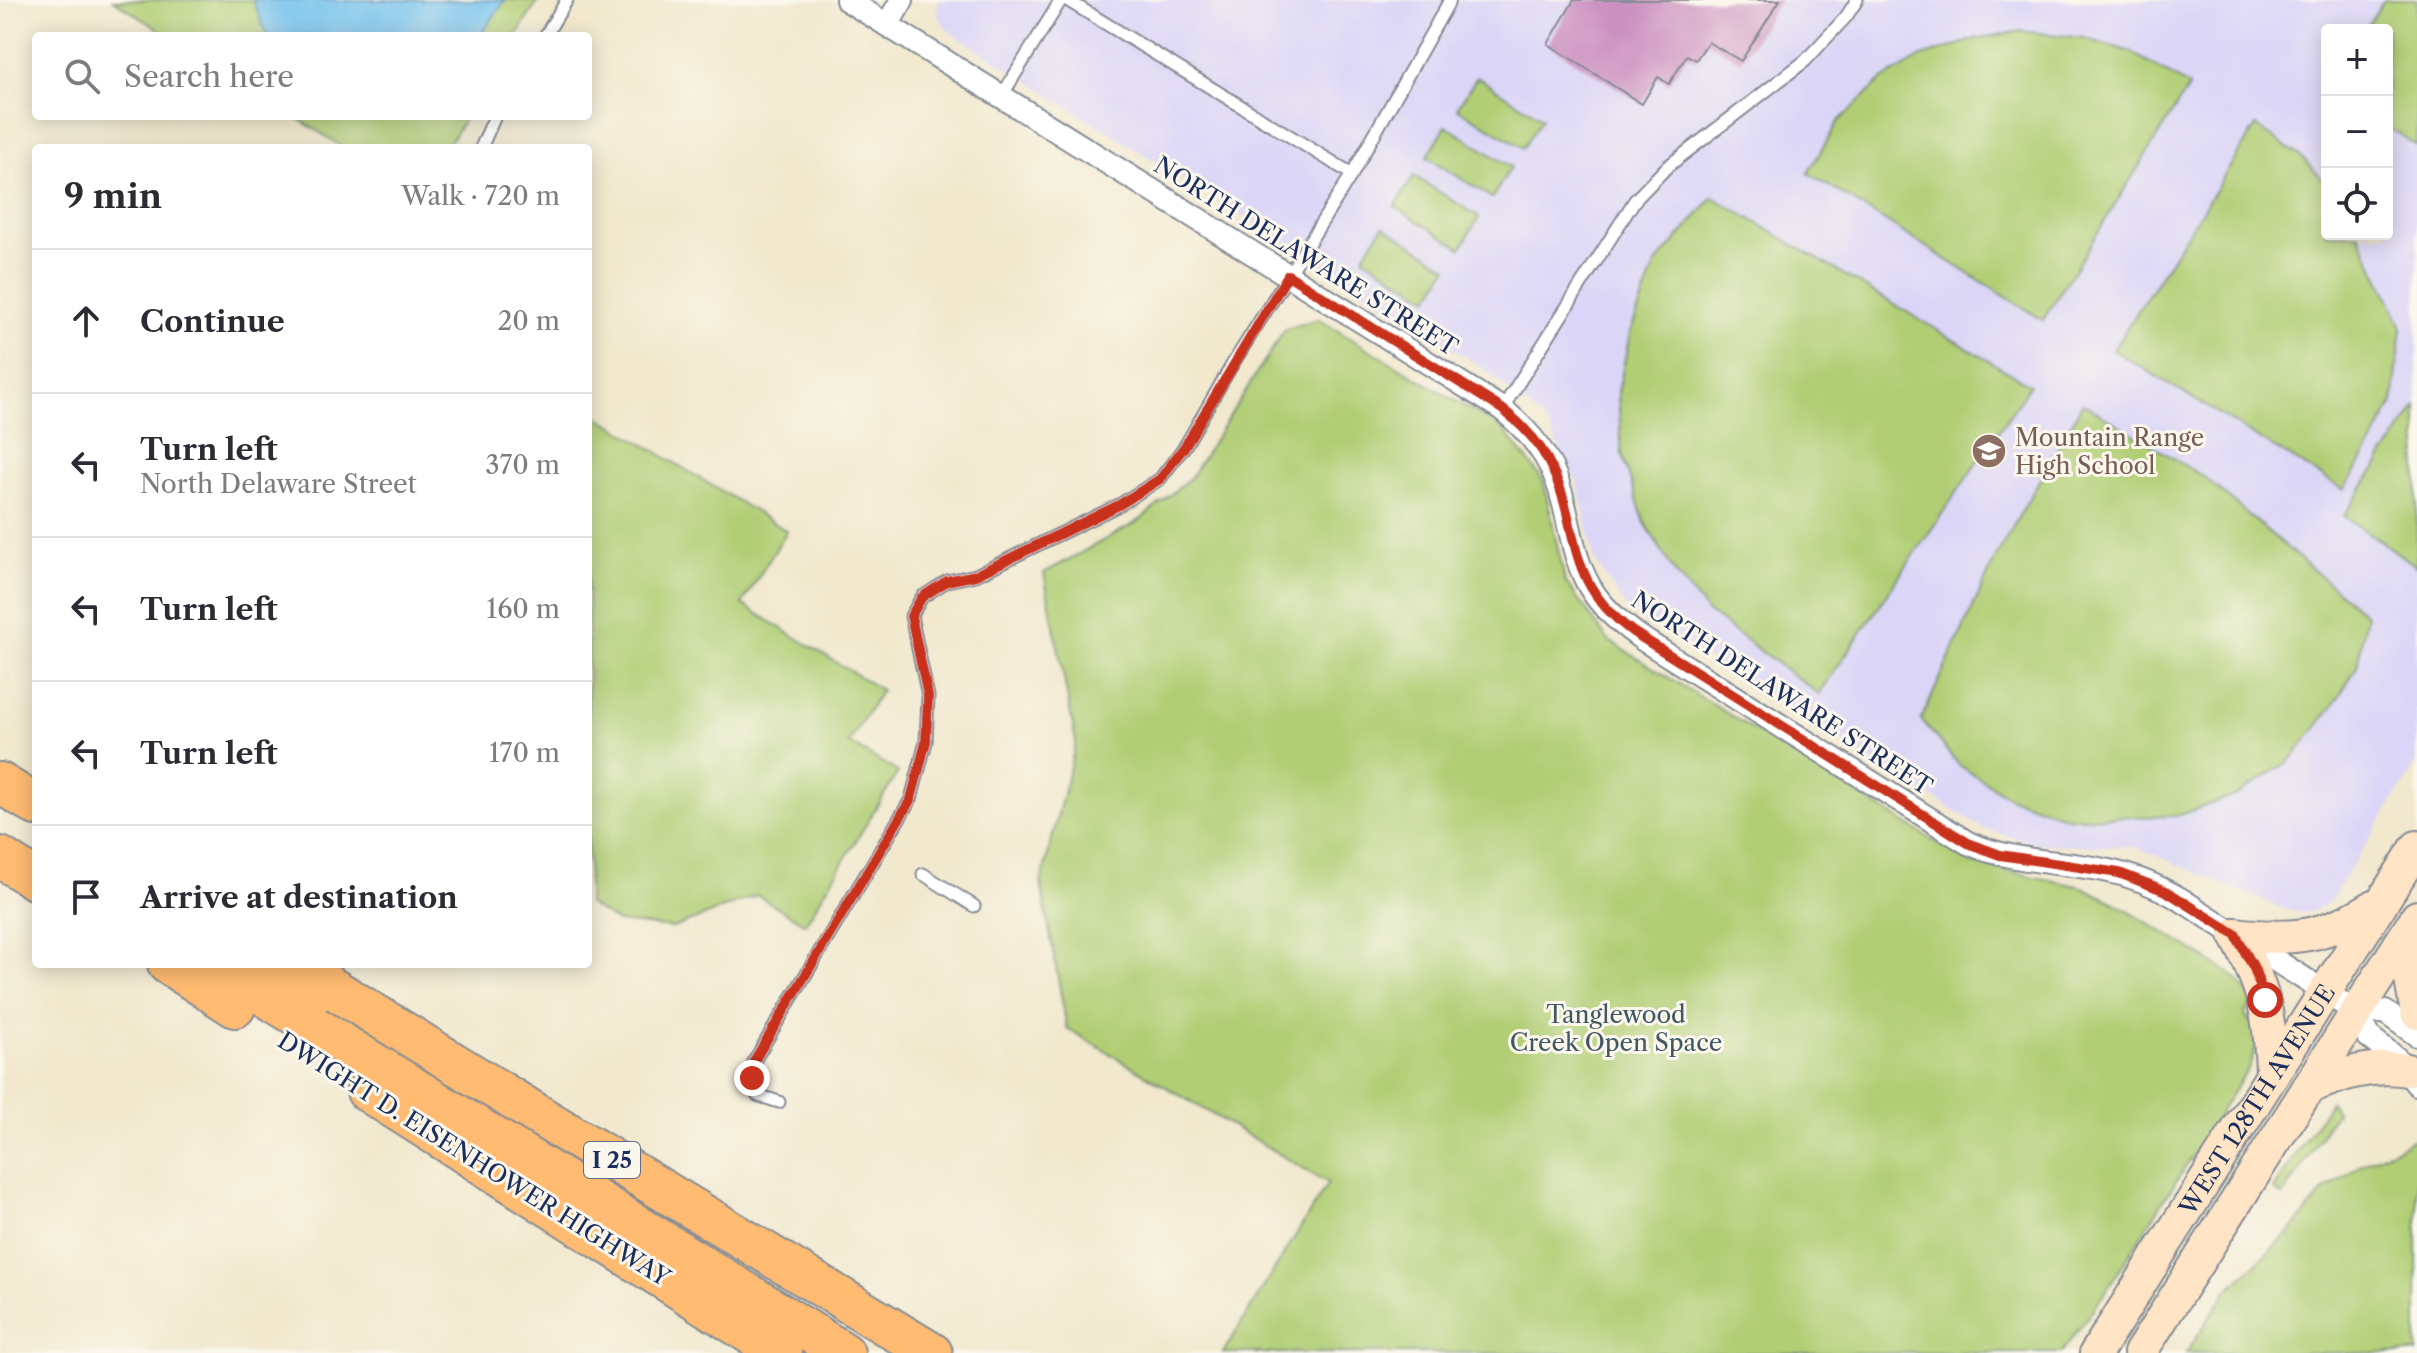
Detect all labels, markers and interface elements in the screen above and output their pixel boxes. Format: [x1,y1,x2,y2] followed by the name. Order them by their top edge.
[2321,24,2393,240] map controls
[2321,24,2393,96] button: +
[32,32,592,120] search box
[60,54,104,98] icon: search
[124,58,294,95] text: Search here
[2321,96,2393,168] button: −
[1149,150,1463,362] street label: NORTH DELAWARE STREET
[2321,168,2393,240] button: locate
[64,175,162,217] text: 9 min
[401,180,560,212] text: Walk · 720 m
[64,299,108,343] icon: ahead
[140,303,285,340] text: Continue
[497,305,560,337] text: 20 m
[2015,423,2204,480] place label: Mountain Range High School
[140,431,277,468] text: Turn left
[1970,432,2008,470] school or university icon: Mountain Range High School
[64,443,108,487] icon: left
[485,449,560,481] text: 370 m
[140,468,417,500] text: North Delaware Street
[1626,585,1938,801] street label: NORTH DELAWARE STREET
[64,587,108,631] icon: left
[140,591,277,628] text: Turn left
[486,593,560,625] text: 160 m
[64,731,108,775] icon: left
[140,735,277,772] text: Turn left
[489,737,560,769] text: 170 m
[64,875,108,919] icon: arrive
[140,879,458,916] text: Arrive at destination
[2172,979,2341,1221] street label: WEST 128TH AVENUE
[2247,982,2283,1018] route start
[1510,1000,1722,1057] park label: Tanglewood Creek Open Space
[272,1026,676,1293] street label: DWIGHT D. EISENHOWER HIGHWAY
[734,1060,770,1096] route end
[584,1142,640,1178] road number: I 25

